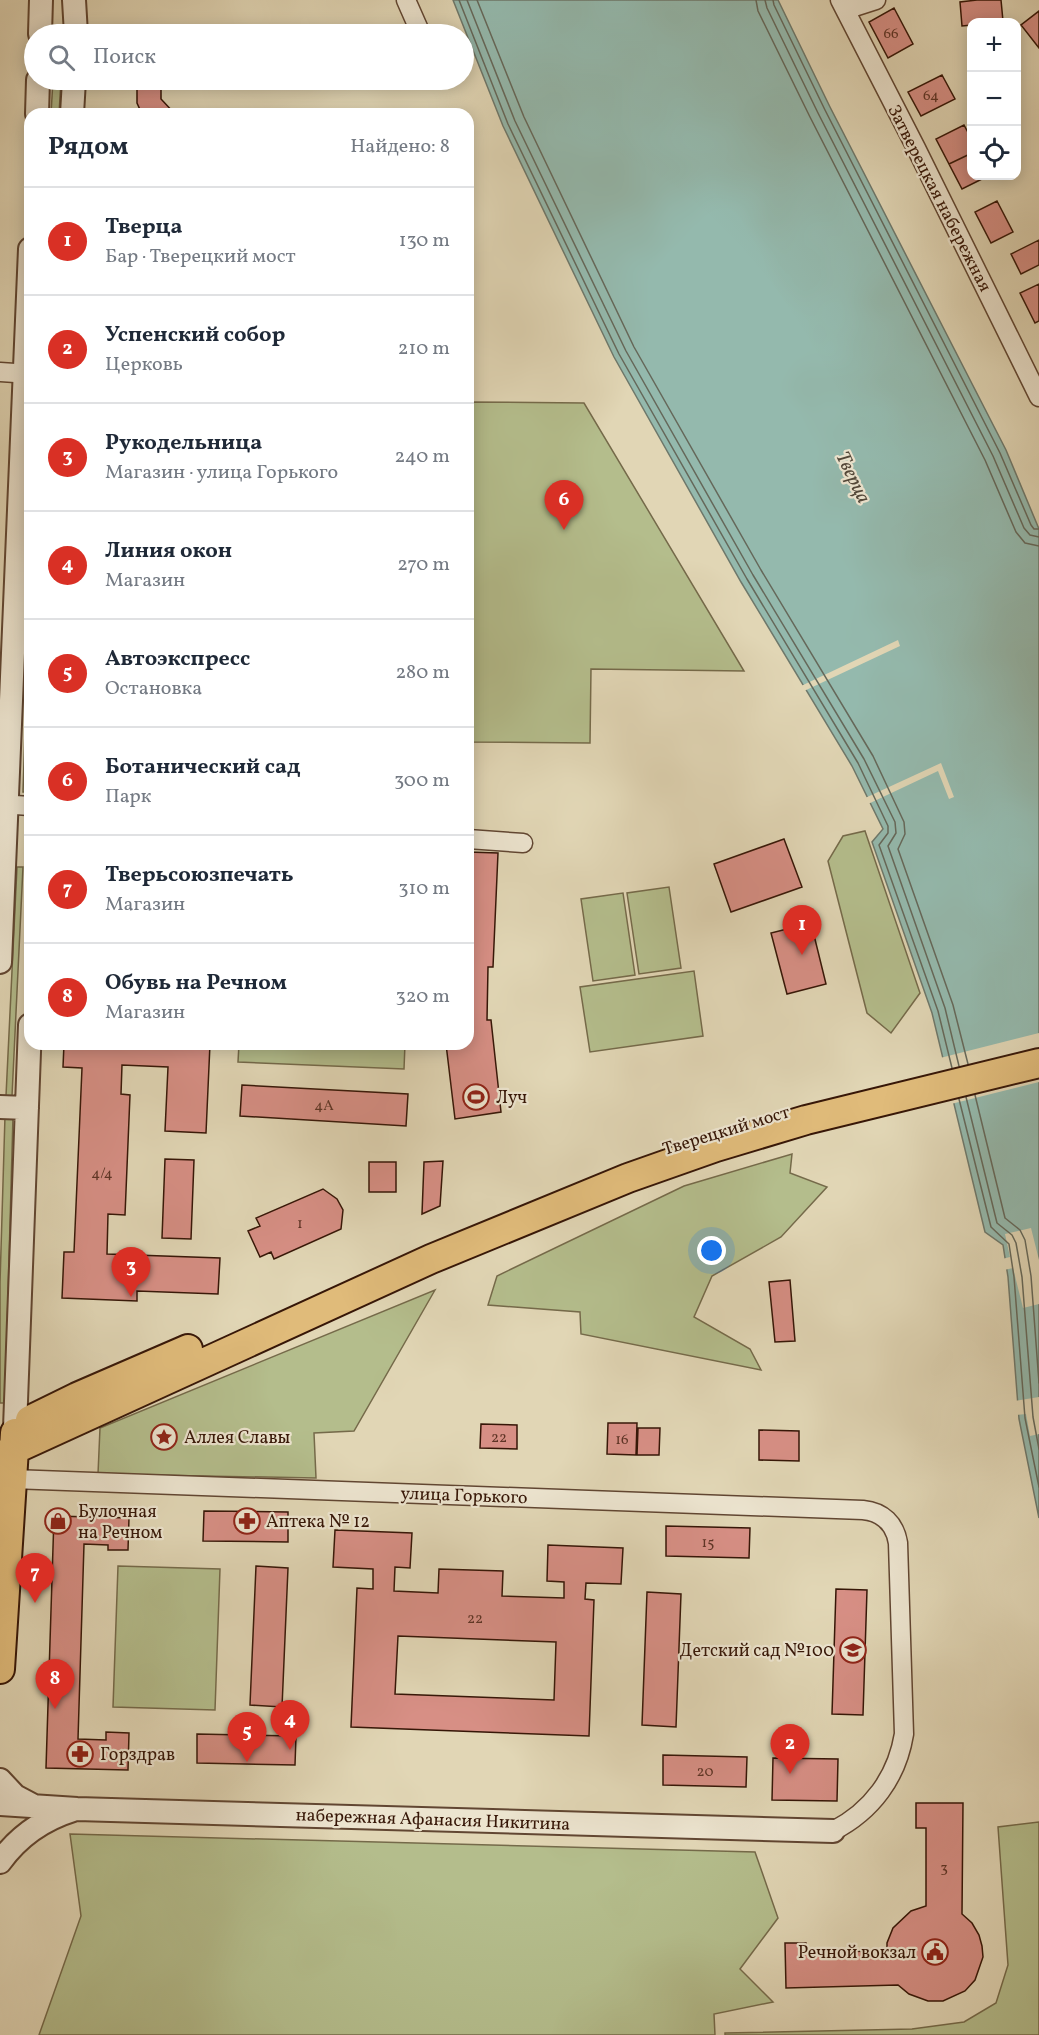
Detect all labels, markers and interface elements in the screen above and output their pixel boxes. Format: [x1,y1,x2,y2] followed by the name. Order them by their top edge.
[967,18,1021,180] map controls
[967,18,1021,72] button: +
[24,24,474,90] search box
[883,24,899,45] house number: 66
[45,41,78,74] icon: search
[93,42,156,73] text: Поиск
[967,72,1021,126] button: −
[923,86,939,107] house number: 64
[881,101,997,297] street label: Затверецкая набережная
[967,126,1021,180] button: locate
[48,129,128,165] text: Рядом
[350,133,450,161] text: Найдено: 8
[105,212,183,243] text: Тверца
[63,227,72,255] text: 1
[399,227,450,255] text: 130 m
[105,243,296,271] text: Бар · Тверецкий мост
[105,320,285,351] text: Успенский собор
[62,335,73,363] text: 2
[398,335,450,363] text: 210 m
[105,351,183,379] text: Церковь
[105,428,262,459] text: Рукодельница
[62,443,73,471] text: 3
[395,443,450,471] text: 240 m
[828,447,877,509] water label: Тверца
[105,459,338,487] text: Магазин · улица Горького
[544,480,584,530] pin: 6
[105,536,232,567] text: Линия окон
[61,551,74,579] text: 4
[397,551,450,579] text: 270 m
[105,567,185,595] text: Магазин
[105,644,250,675] text: Автоэкспресс
[63,659,72,687] text: 5
[395,659,450,687] text: 280 m
[105,675,202,703] text: Остановка
[105,752,300,783] text: Ботанический сад
[62,767,73,795] text: 6
[394,767,450,795] text: 300 m
[105,783,151,811] text: Парк
[105,860,294,891] text: Тверьсоюзпечать
[63,875,72,903] text: 7
[398,875,450,903] text: 310 m
[105,891,185,919] text: Магазин
[782,906,822,955] pin: 1
[105,968,287,999] text: Обувь на Речном
[62,983,73,1011] text: 8
[395,983,450,1011] text: 320 m
[105,999,185,1027] text: Магазин
[461,1082,491,1112] sports icon: Луч
[496,1086,527,1111] place label: Луч
[314,1096,334,1117] house number: 4А
[660,1100,793,1163] street label: Тверецкий мост
[91,1164,113,1185] house number: 4/4
[297,1214,303,1235] house number: 1
[697,1236,726,1265] your location
[112,1248,150,1297] pin: 3
[149,1422,179,1452] place icon: Аллея Славы
[184,1426,291,1451] place label: Аллея Славы
[491,1428,507,1449] house number: 22
[615,1430,629,1451] house number: 16
[400,1482,528,1511] street label: улица Горького
[78,1500,162,1546] place label: Булочная на Речном
[43,1506,73,1536] shop icon: Булочная на Речном
[232,1506,262,1536] pharmacy icon: Аптека № 12
[266,1510,370,1535] place label: Аптека № 12
[701,1533,715,1554] house number: 15
[15,1554,54,1603] pin: 7
[467,1609,483,1630] house number: 22
[838,1635,868,1665] school or university icon: Детский сад №100
[680,1639,834,1664] place label: Детский сад №100
[36,1660,74,1709] pin: 8
[270,1700,310,1750] pin: 4
[228,1712,266,1762] pin: 5
[770,1724,810,1774] pin: 2
[65,1739,95,1769] pharmacy icon: Горздрав
[100,1743,175,1768] place label: Горздрав
[697,1762,713,1783] house number: 20
[295,1803,571,1838] street label: набережная Афанасия Никитина
[940,1858,948,1879] house number: 3
[920,1937,950,1967] public building icon: Речной вокзал
[798,1941,916,1966] place label: Речной вокзал

